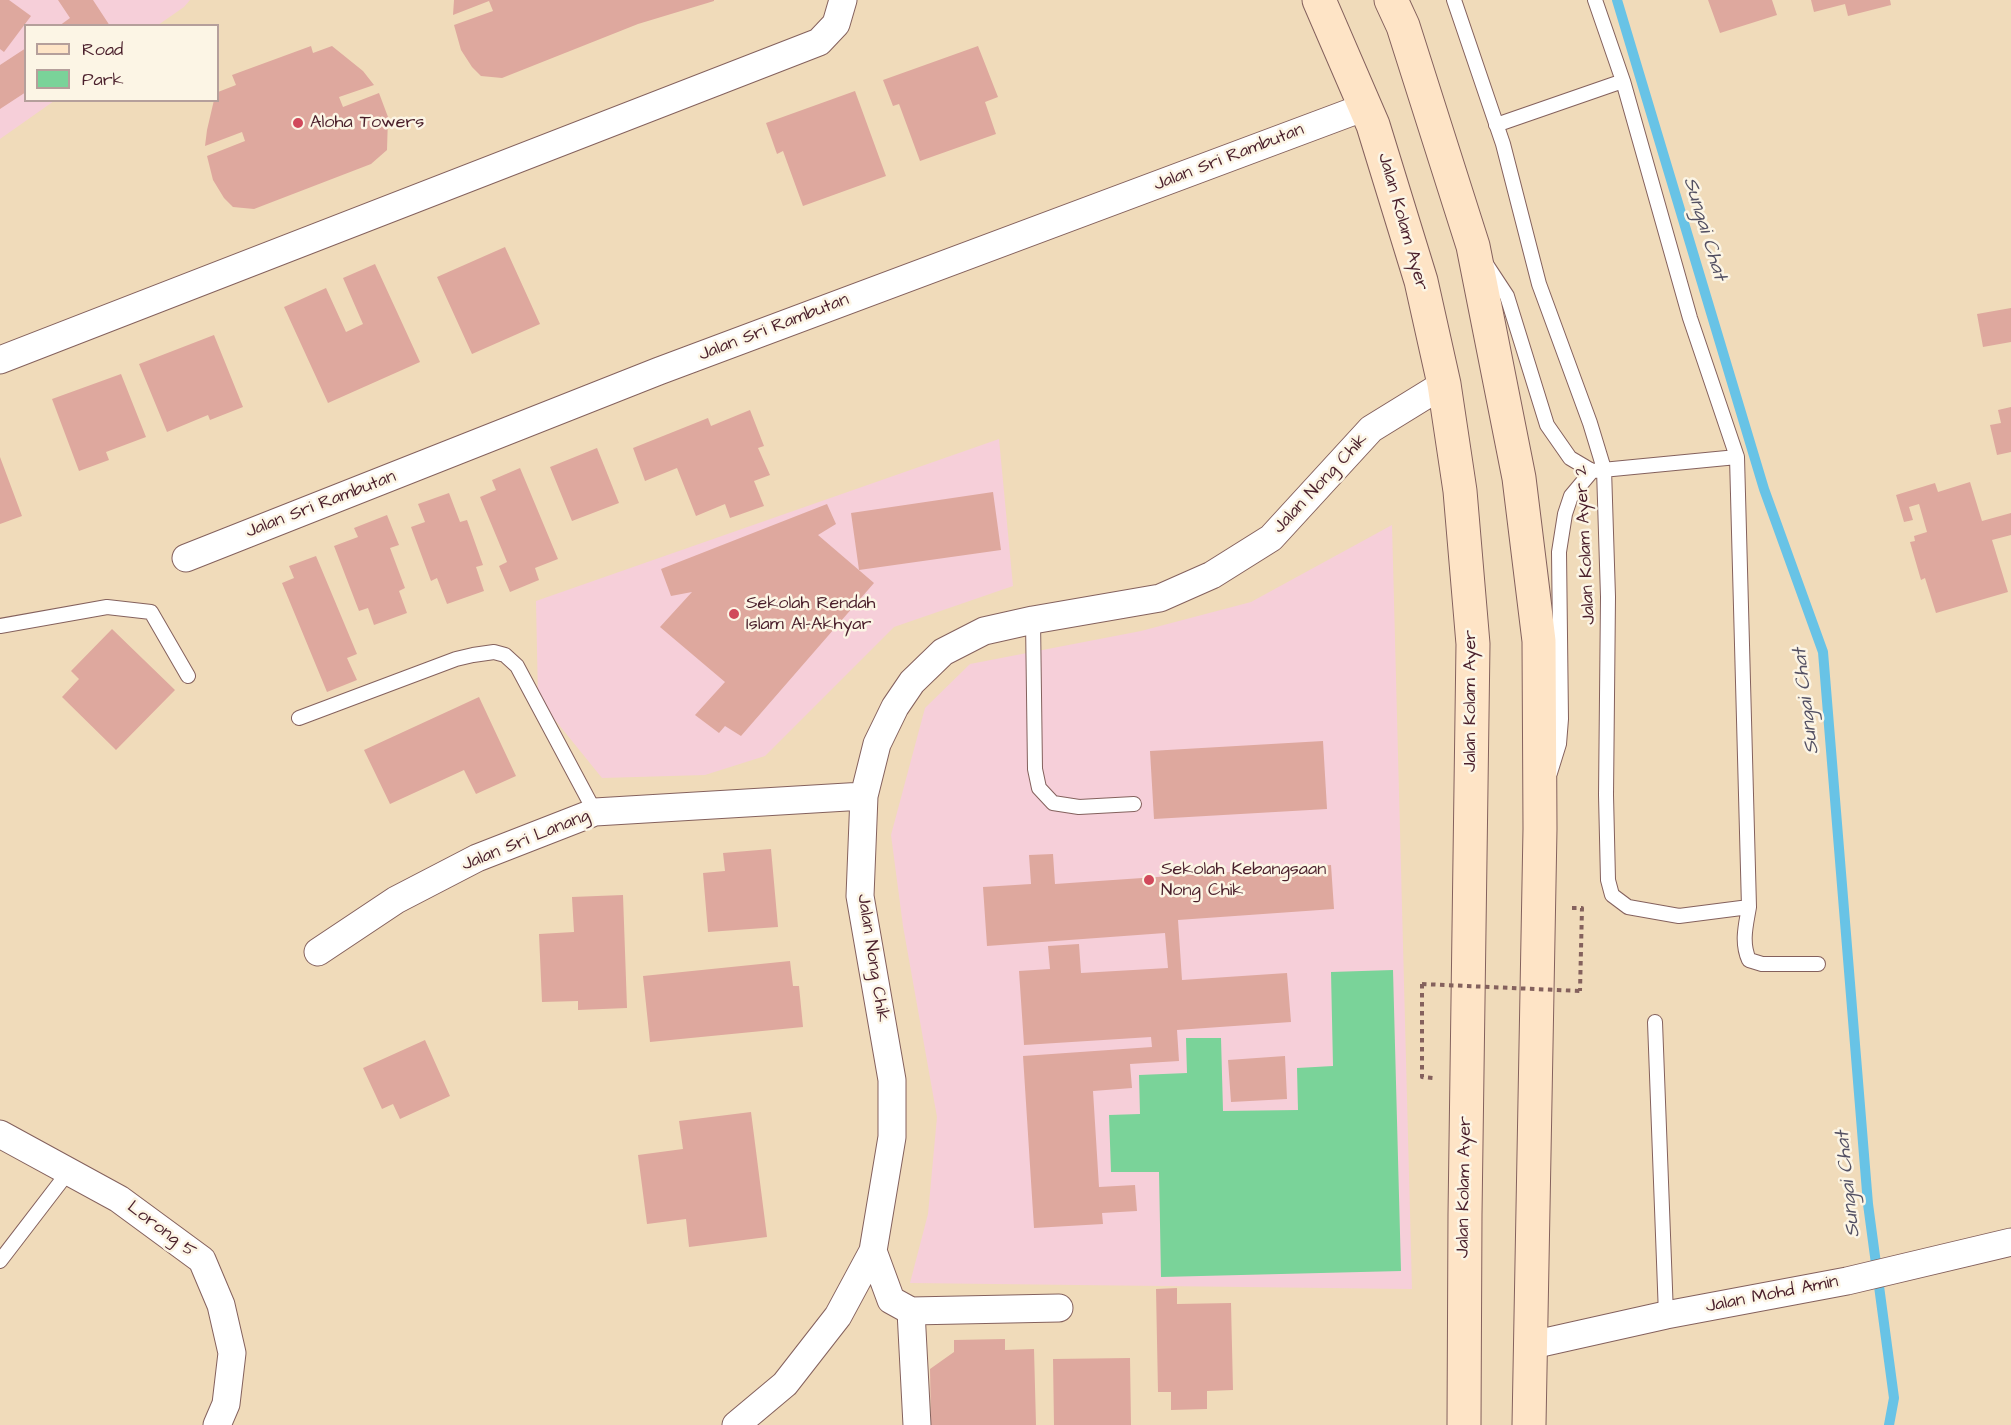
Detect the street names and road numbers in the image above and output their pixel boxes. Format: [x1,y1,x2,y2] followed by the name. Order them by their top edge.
[1151,119,1307,197] street label: Jalan Sri Rambutan
[1372,151,1432,293] street label: Jalan Kolam Ayer
[696,289,852,367] street label: Jalan Sri Rambutan
[1269,429,1373,539] street label: Jalan Nong Chik
[1571,465,1601,625] street label: Jalan Kolam Ayer 2
[243,466,399,544] street label: Jalan Sri Rambutan
[1460,630,1482,772] street label: Jalan Kolam Ayer
[459,805,593,877] street label: Jalan Sri Lanang
[851,892,893,1024] street label: Jalan Nong Chik
[1453,1116,1477,1258] street label: Jalan Kolam Ayer
[122,1197,200,1263] street label: Lorong 5
[1704,1272,1840,1318] street label: Jalan Mohd Amin

